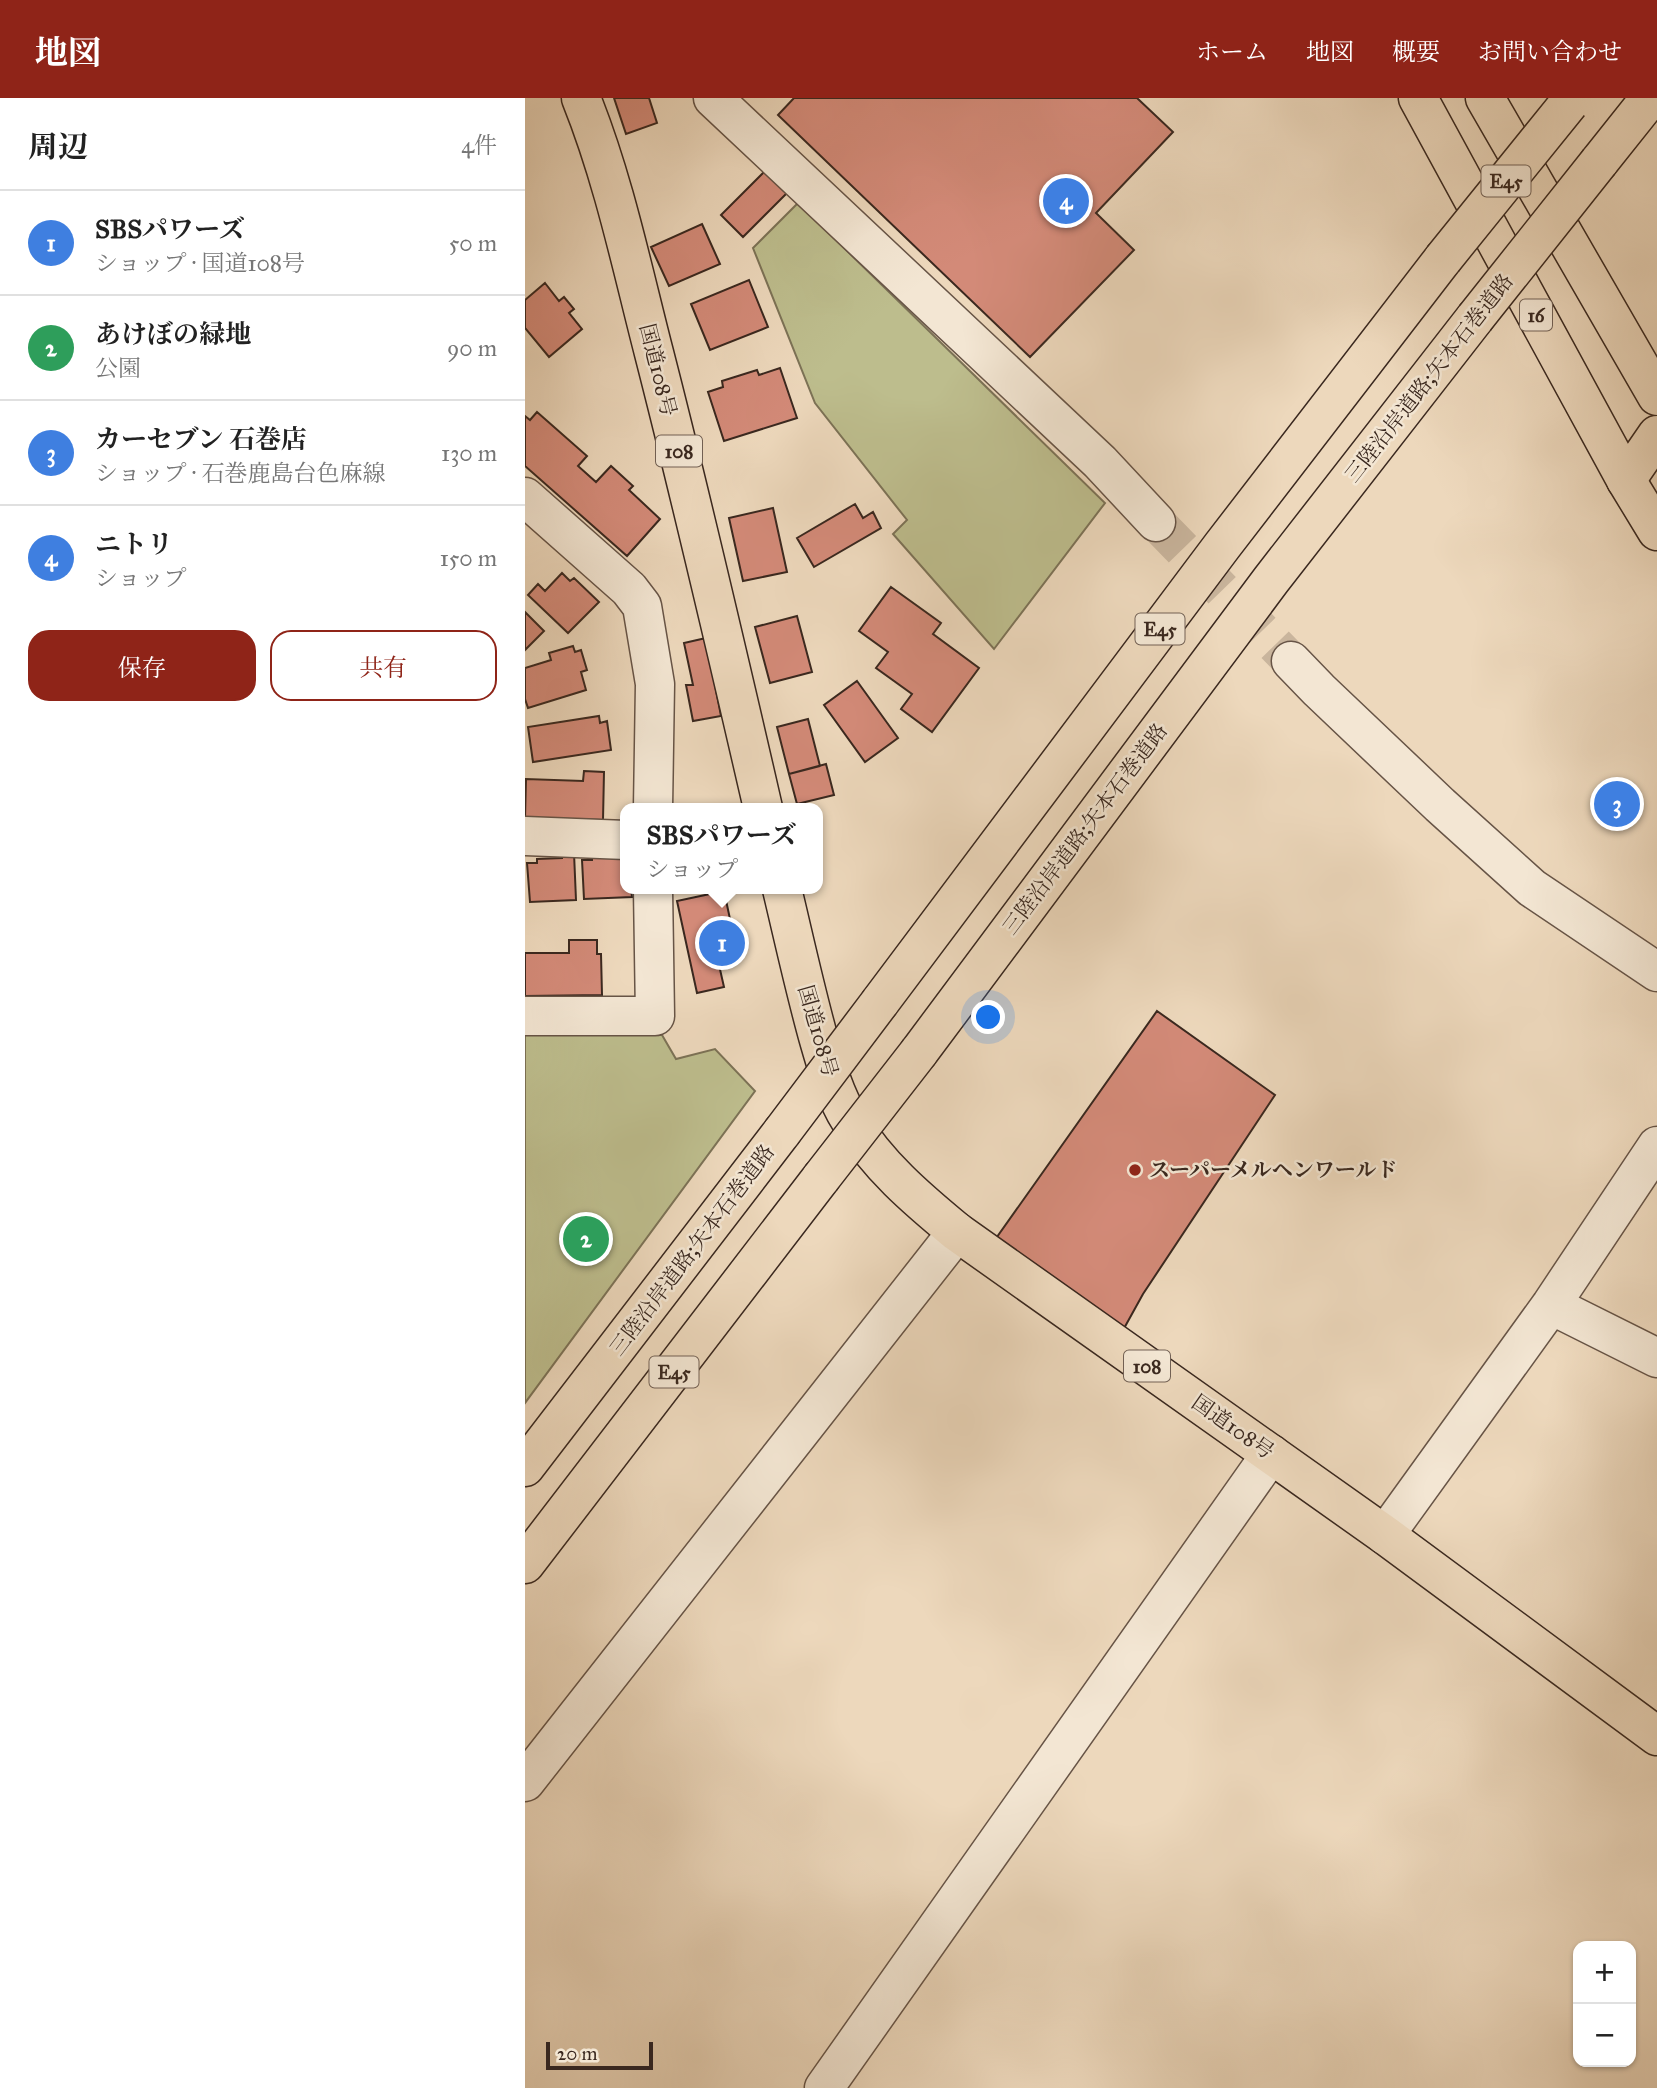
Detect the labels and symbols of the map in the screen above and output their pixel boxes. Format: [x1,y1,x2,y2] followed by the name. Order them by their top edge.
[1481,166,1531,197] road number: E45
[1043,175,1089,227] pin: 4
[1339,268,1519,488] street label: 三陸沿岸道路;矢本石巻道路
[1520,300,1552,330] road number: 16
[634,321,682,419] street label: 国道108号
[656,436,702,466] road number: 108
[1135,614,1185,644] road number: E45
[997,718,1173,940] street label: 三陸沿岸道路;矢本石巻道路
[1594,778,1640,830] pin: 3
[699,917,745,969] pin: 1
[792,982,844,1080] street label: 国道108号
[971,1000,1005,1034] your location
[604,1139,780,1361] street label: 三陸沿岸道路;矢本石巻道路
[1149,1157,1397,1183] place label: スーパーメルヘンワールド
[1127,1162,1143,1178] marker: スーパーメルヘンワールド
[563,1213,609,1265] pin: 2
[1124,1350,1170,1382] road number: 108
[649,1356,699,1388] road number: E45
[1187,1389,1279,1465] street label: 国道108号
[546,2039,653,2071] scale bar

